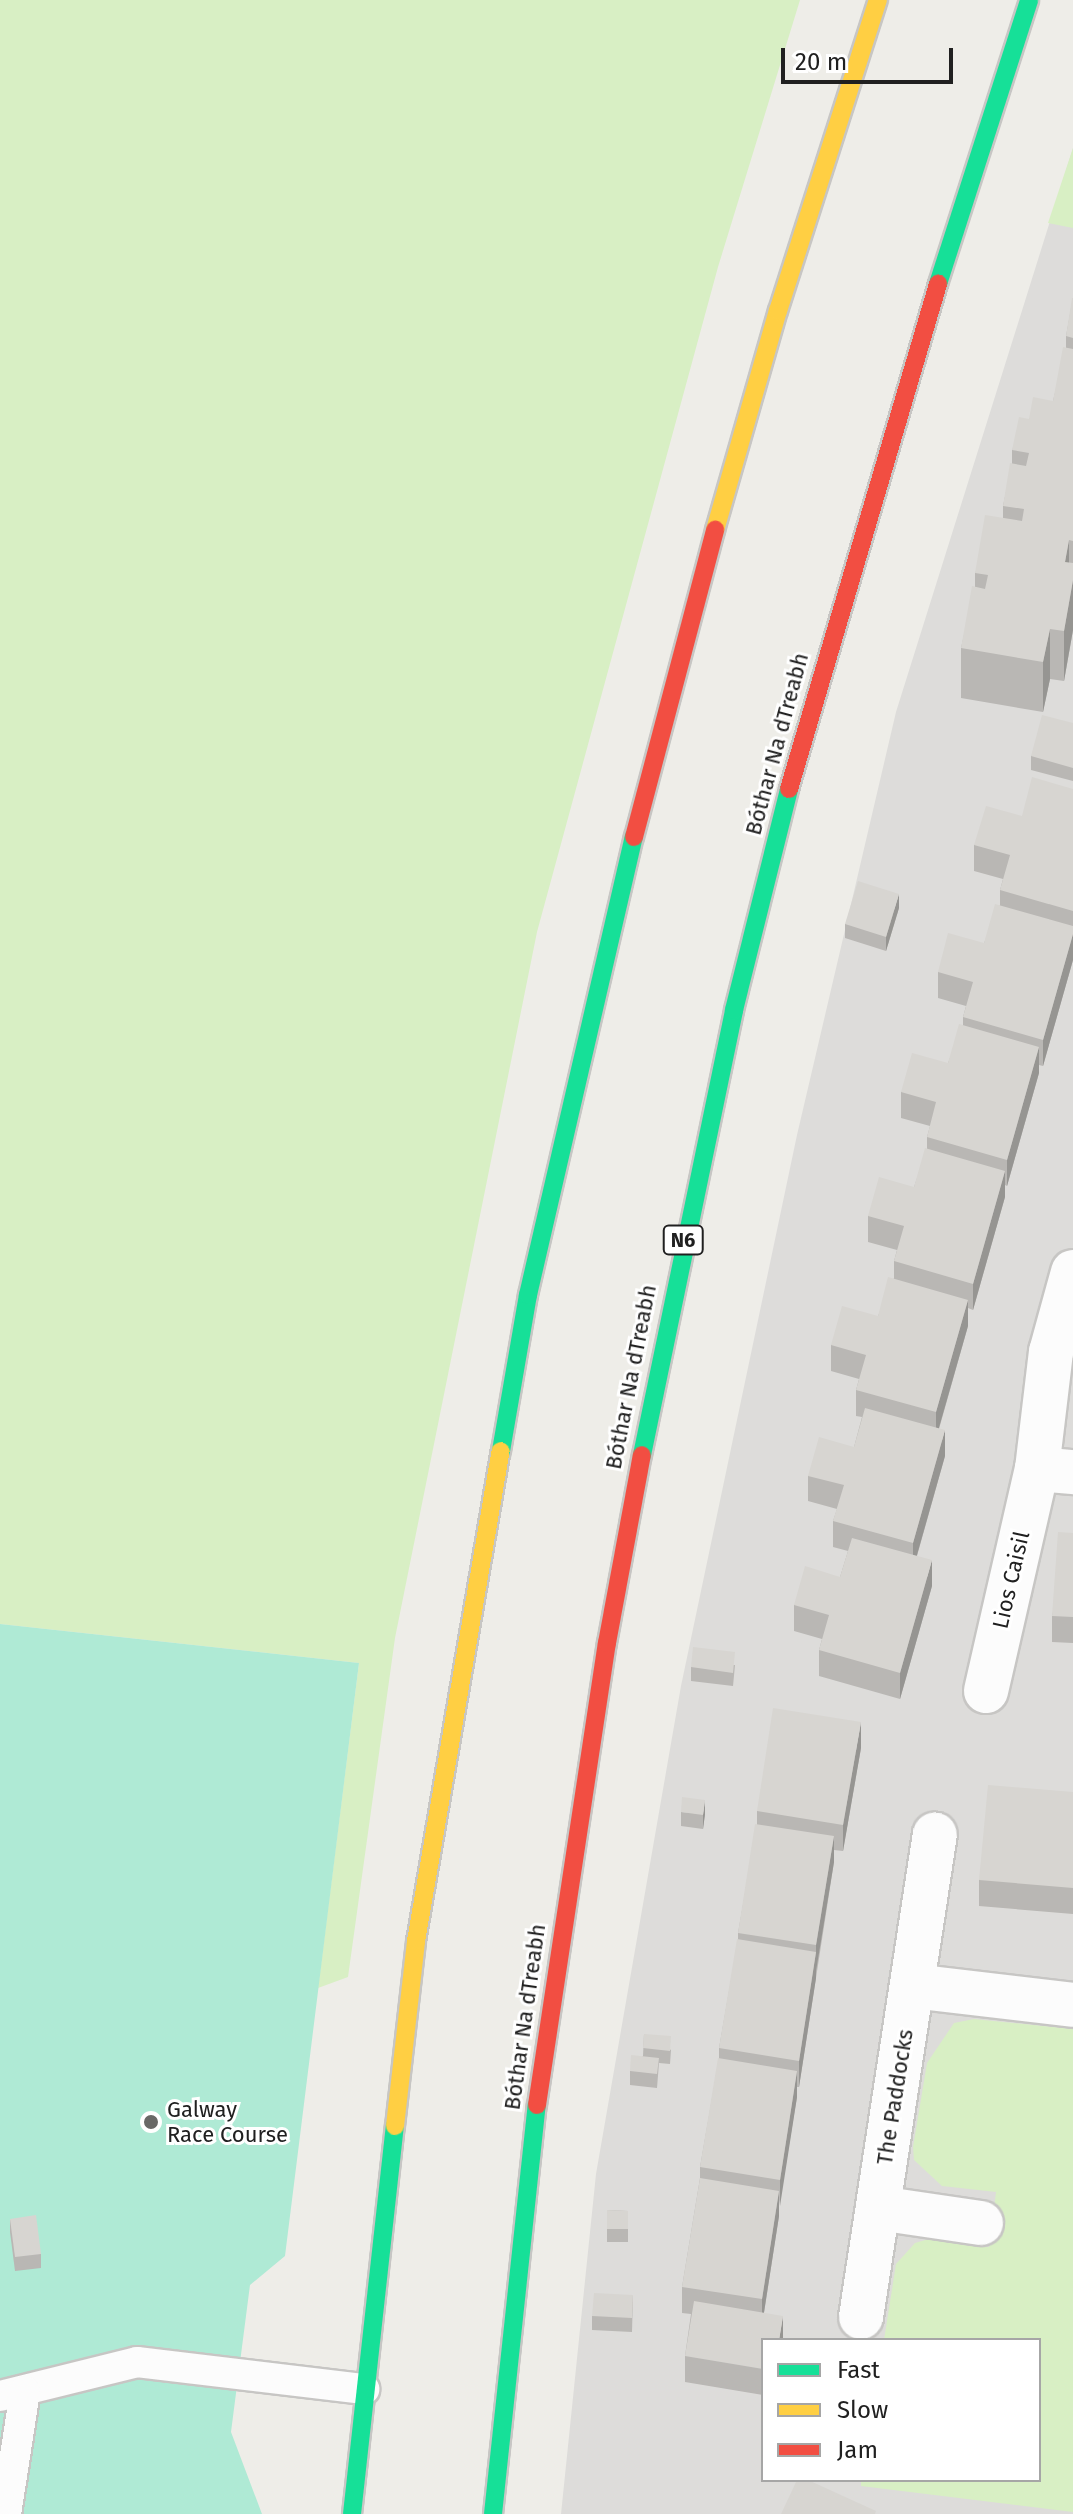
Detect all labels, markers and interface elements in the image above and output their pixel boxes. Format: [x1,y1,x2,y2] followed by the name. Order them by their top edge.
[785,32,957,82] scale bar
[795,48,847,76] text: 20 m
[740,650,814,838] street label: Bóthar Na dTreabh
[661,1224,705,1256] road number: N6
[600,1282,662,1472] street label: Bóthar Na dTreabh
[987,1529,1035,1631] street label: Lios Caisil
[499,1922,551,2112] street label: Bóthar Na dTreabh
[871,2027,919,2167] street label: The Paddocks
[167,2096,288,2148] place label: Galway Race Course
[142,2113,160,2131] marker: Galway Race Course
[761,2338,1041,2482] legend
[837,2356,880,2384] text: Fast
[837,2396,888,2424] text: Slow
[837,2436,878,2464] text: Jam

